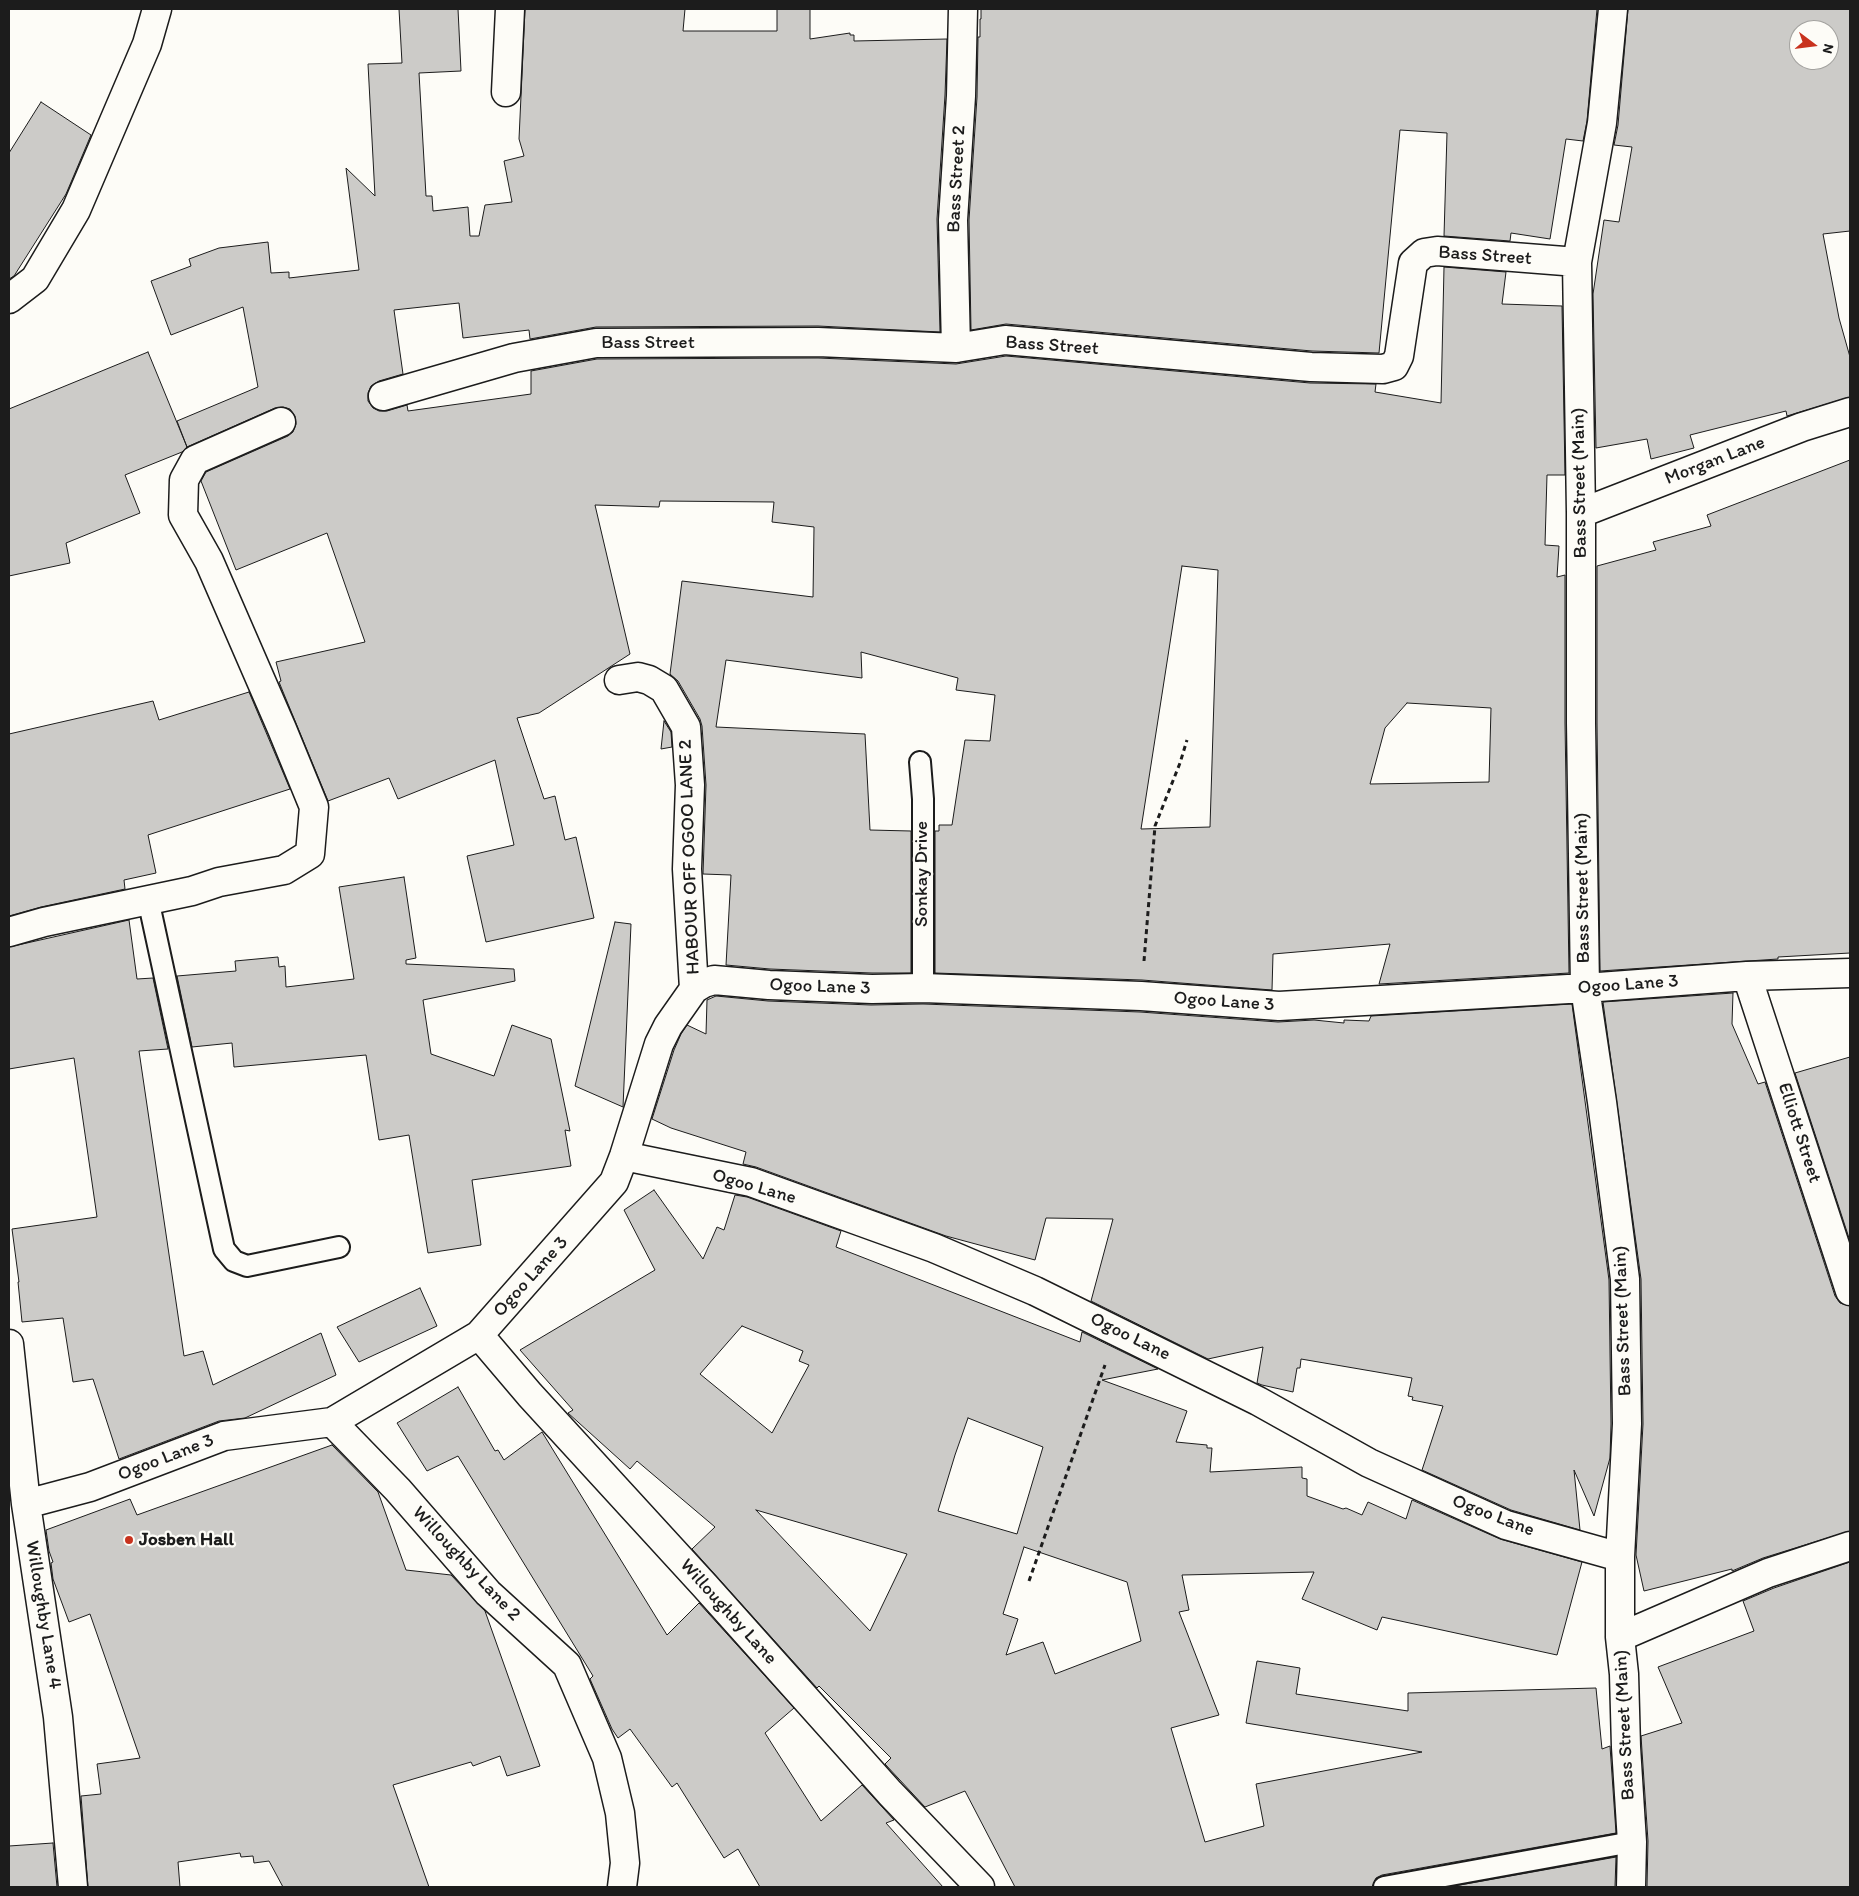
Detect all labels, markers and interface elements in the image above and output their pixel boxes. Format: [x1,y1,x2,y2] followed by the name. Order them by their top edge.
[1789,20,1839,70] north arrow
[1819,42,1837,56] text: N
[943,125,971,233] street label: Bass Street 2
[1438,241,1532,271] street label: Bass Street
[1005,331,1099,361] street label: Bass Street
[601,332,695,354] street label: Bass Street
[1567,407,1593,559] street label: Bass Street (Main)
[1662,431,1768,491] street label: Morgan Lane
[675,739,705,975] street label: HABOUR OFF OGOO LANE 2
[1570,812,1596,964] street label: Bass Street (Main)
[911,821,933,927] street label: Sonkay Drive
[1577,970,1679,1000] street label: Ogoo Lane 3
[769,974,871,1000] street label: Ogoo Lane 3
[1173,987,1275,1017] street label: Ogoo Lane 3
[1772,1080,1826,1186] street label: Elliott Street
[709,1164,799,1210] street label: Ogoo Lane
[489,1232,573,1322] street label: Ogoo Lane 3
[1609,1245,1637,1397] street label: Bass Street (Main)
[1086,1308,1174,1366] street label: Ogoo Lane
[115,1429,217,1487] street label: Ogoo Lane 3
[1449,1490,1537,1542] street label: Ogoo Lane
[407,1502,525,1626] street label: Willoughby Lane 2
[139,1529,234,1551] place label: Josben Hall
[123,1534,135,1546] marker: Josben Hall
[20,1539,66,1691] street label: Willoughby Lane 4
[675,1554,781,1670] street label: Willoughby Lane
[1610,1649,1640,1801] street label: Bass Street (Main)

